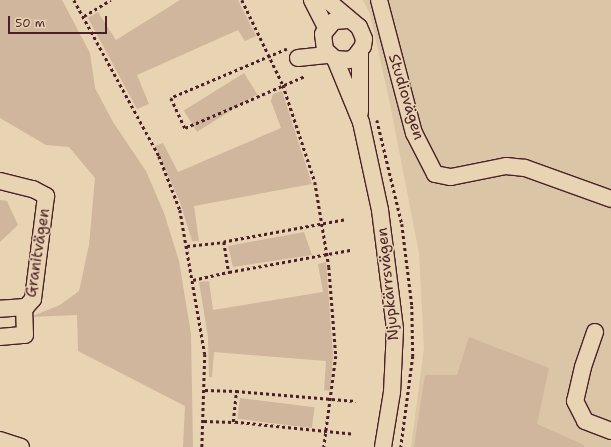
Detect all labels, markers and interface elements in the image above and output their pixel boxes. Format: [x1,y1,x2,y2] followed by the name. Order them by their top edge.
[10,8,109,34] scale bar
[15,15,45,31] text: 50 m
[384,52,428,142] street label: Studiovägen
[22,207,54,299] street label: Granitvägen
[373,227,403,341] street label: Njupkärrsvägen

